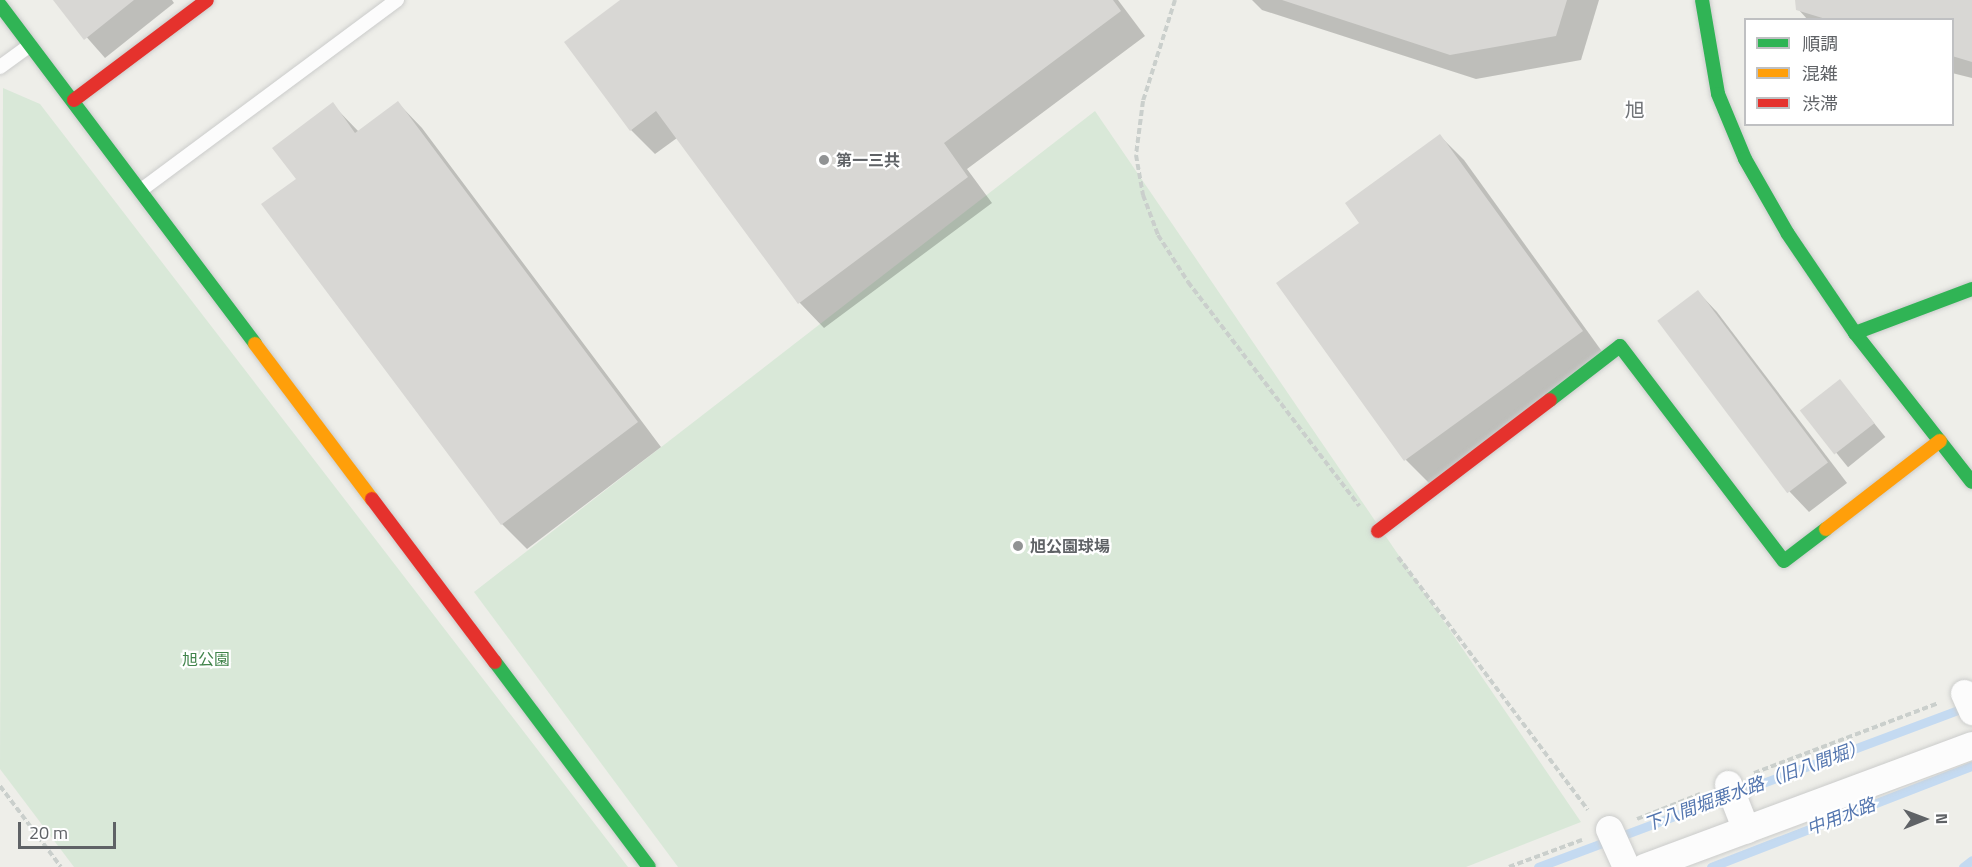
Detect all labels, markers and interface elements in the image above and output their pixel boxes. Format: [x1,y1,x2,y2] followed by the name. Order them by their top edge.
[1744,18,1954,126] legend
[1802,30,1838,57] text: 順調
[1802,60,1838,87] text: 混雑
[1802,90,1838,117] text: 渋滞
[1625,97,1645,121] district label: 旭
[836,150,900,170] place label: 第一三共
[817,153,831,167] marker: 第一三共
[1030,536,1110,556] place label: 旭公園球場
[1011,539,1025,553] marker: 旭公園球場
[182,649,230,669] park label: 旭公園
[1641,736,1869,836] water label: 下八間堀悪水路（旧八間堀）
[1894,789,1954,849] north arrow
[1804,794,1878,840] water label: 中用水路
[21,810,118,848] scale bar
[1930,813,1954,824] text: N
[29,819,68,846] text: 20 m

